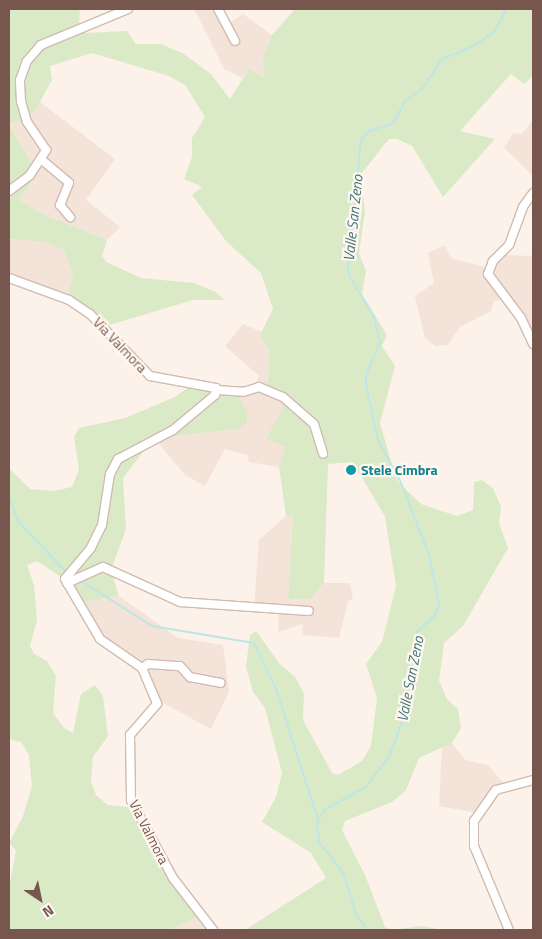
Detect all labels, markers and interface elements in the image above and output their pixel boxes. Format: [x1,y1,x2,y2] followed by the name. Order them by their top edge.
[340,174,366,262] water label: Valle San Zeno
[90,314,150,376] street label: Via Valmora
[361,462,438,478] place label: Stele Cimbra
[345,464,357,476] marker: Stele Cimbra
[393,635,427,723] water label: Valle San Zeno
[126,797,172,867] street label: Via Valmora
[15,874,65,924] north arrow
[39,900,59,923] text: N

